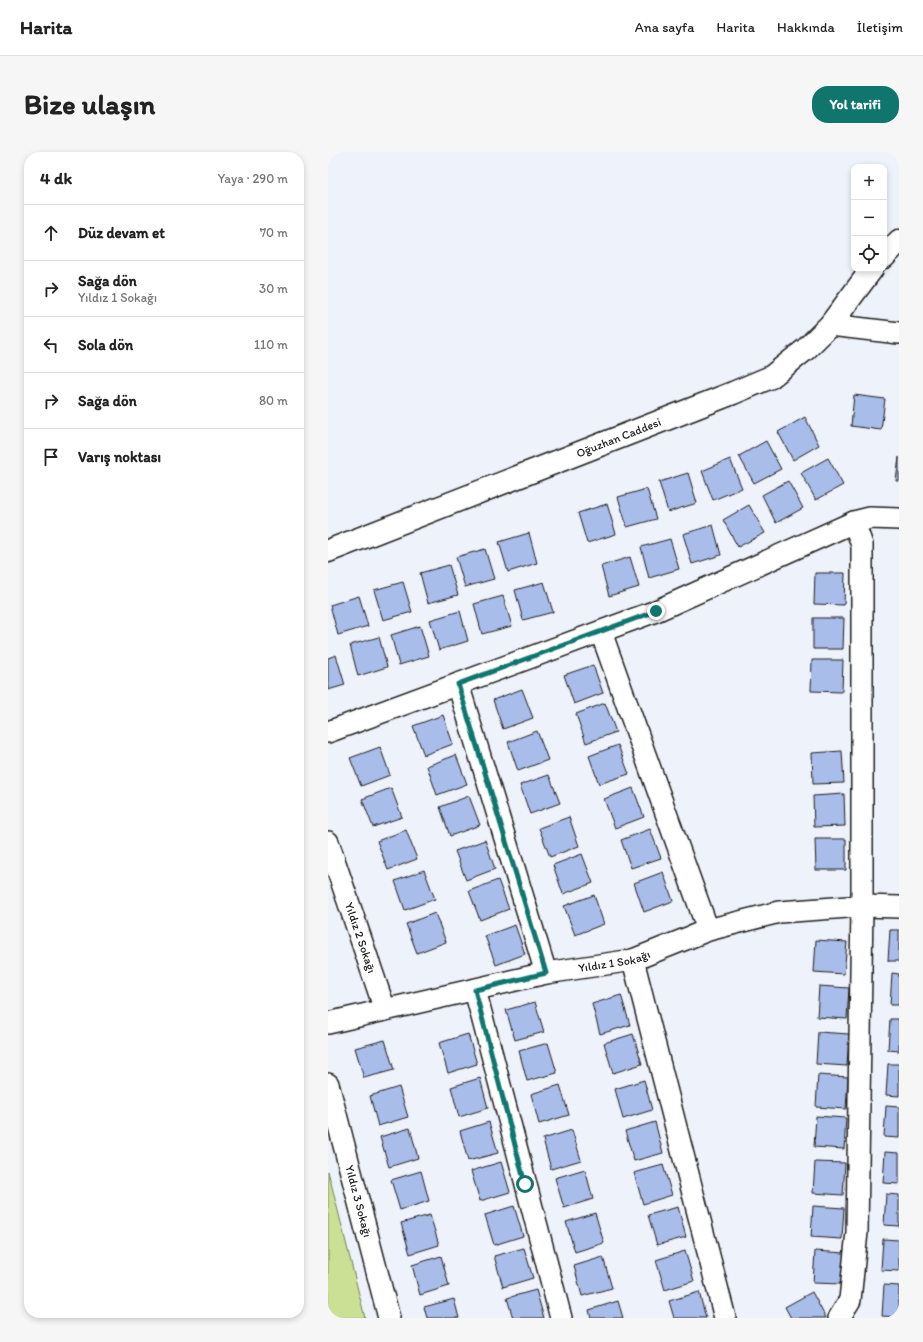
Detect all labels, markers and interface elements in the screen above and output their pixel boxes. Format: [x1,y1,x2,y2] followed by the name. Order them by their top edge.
[20,16,72,39] text: Harita
[635,19,694,36] text: Ana sayfa
[716,19,755,36] text: Harita
[777,19,835,36] text: Hakkında
[857,19,903,36] text: İletişim
[812,86,899,123] button: Yol tarifi
[24,87,155,121] text: Bize ulaşın
[851,164,887,272] map controls
[851,164,887,200] button: +
[40,168,72,188] text: 4 dk
[218,171,288,186] text: Yaya · 290 m
[851,200,887,236] button: −
[40,222,62,244] icon: ahead
[78,224,165,242] text: Düz devam et
[260,225,288,240] text: 70 m
[851,236,887,272] button: locate
[78,272,137,290] text: Sağa dön
[40,278,62,300] icon: right
[259,281,288,296] text: 30 m
[78,290,157,305] text: Yıldız 1 Sokağı
[40,334,62,356] icon: left
[78,336,133,354] text: Sola dön
[254,337,288,352] text: 110 m
[40,390,62,412] icon: right
[78,392,137,410] text: Sağa dön
[259,393,288,408] text: 80 m
[574,415,663,460] street label: Oğuzhan Caddesi
[40,446,62,468] icon: arrive
[78,448,161,466] text: Varış noktası
[647,602,665,620] route end
[342,900,379,975] street label: Yıldız 2 Sokağı
[577,947,652,975] street label: Yıldız 1 Sokağı
[342,1163,375,1239] street label: Yıldız 3 Sokağı
[516,1175,534,1193] route start

